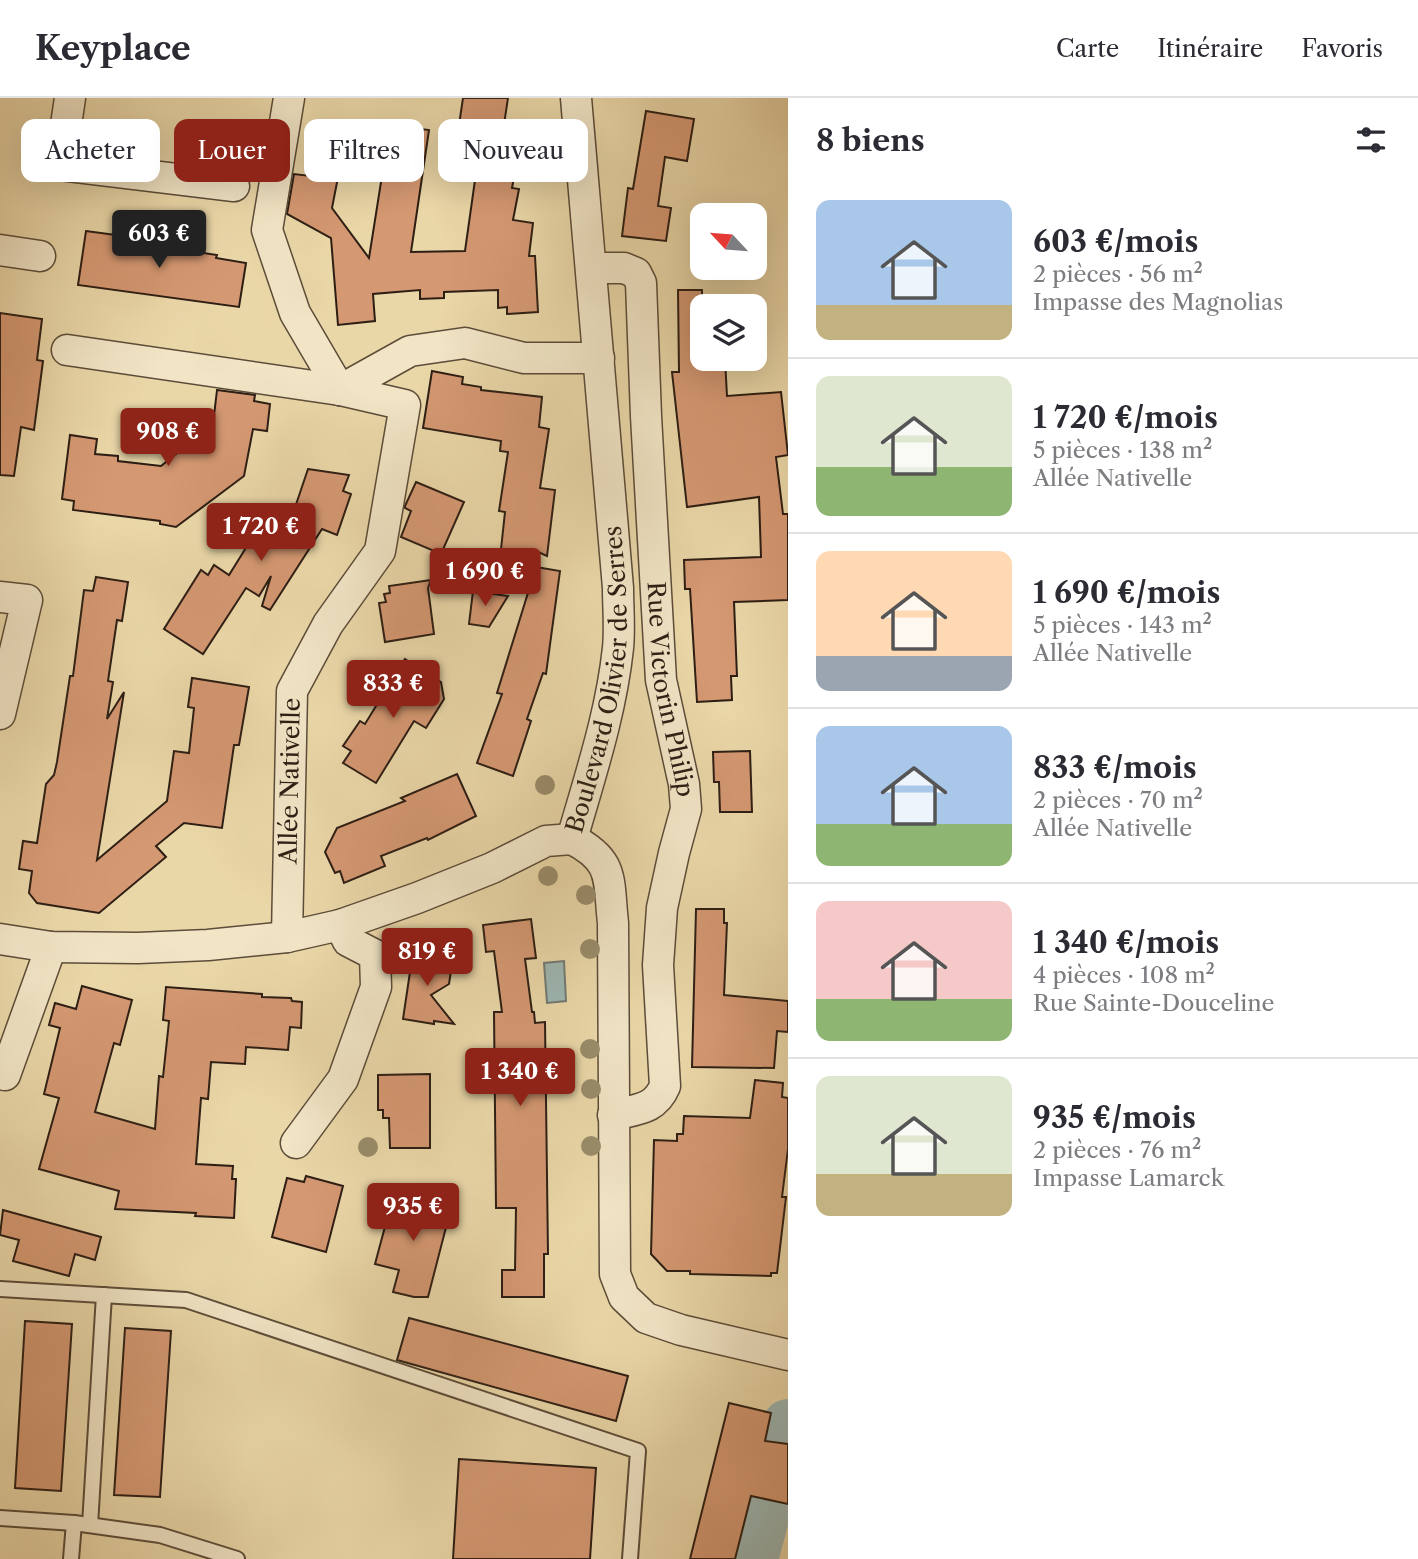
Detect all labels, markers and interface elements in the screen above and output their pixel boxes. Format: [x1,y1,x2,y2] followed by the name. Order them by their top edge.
[35,28,191,69] text: Keyplace
[1056,34,1119,63] text: Carte
[1157,34,1263,63] text: Itinéraire
[1301,34,1383,63] text: Favoris
[21,119,160,182] chip: Acheter
[174,119,290,182] chip: Louer
[304,119,424,182] chip: Filtres
[438,119,588,182] chip: Nouveau
[1352,121,1390,159] icon: filters
[816,122,925,159] text: 8 biens
[690,203,766,280] north arrow
[690,203,767,371] map controls
[110,211,208,270] pin: 603 €
[128,219,190,247] text: 603 €
[1033,223,1198,260] text: 603 €/mois
[872,228,956,312] icon: home
[1033,260,1203,288] text: 2 pièces · 56 m²
[1033,288,1283,316] text: Impasse des Magnolias
[690,294,767,371] button: layers
[1033,399,1218,436] text: 1 720 €/mois
[872,404,956,488] icon: home
[119,408,217,468] pin: 908 €
[137,417,199,445] text: 908 €
[1033,436,1212,464] text: 5 pièces · 138 m²
[1033,464,1192,492] text: Allée Nativelle
[196,504,326,563] pin: 1 720 €
[223,512,299,540] text: 1 720 €
[560,525,633,836] street label: Boulevard Olivier de Serres
[420,548,550,608] pin: 1 690 €
[446,557,524,585] text: 1 690 €
[1033,574,1220,611] text: 1 690 €/mois
[872,579,956,663] icon: home
[641,581,700,798] street label: Rue Victorin Philip
[1033,611,1212,639] text: 5 pièces · 143 m²
[1033,639,1192,667] text: Allée Nativelle
[344,660,442,720] pin: 833 €
[363,669,423,697] text: 833 €
[273,698,306,865] street label: Allée Nativelle
[1033,749,1197,786] text: 833 €/mois
[872,754,956,838] icon: home
[1033,786,1203,814] text: 2 pièces · 70 m²
[1033,814,1192,842] text: Allée Nativelle
[1033,924,1219,961] text: 1 340 €/mois
[378,928,476,988] pin: 819 €
[872,929,956,1013] icon: home
[398,937,456,965] text: 819 €
[1033,961,1215,989] text: 4 pièces · 108 m²
[1033,989,1275,1017] text: Rue Sainte-Douceline
[455,1048,585,1108] pin: 1 340 €
[481,1057,559,1085] text: 1 340 €
[1033,1099,1196,1136] text: 935 €/mois
[872,1104,956,1188] icon: home
[1033,1136,1201,1164] text: 2 pièces · 76 m²
[1033,1164,1224,1192] text: Impasse Lamarck
[364,1184,462,1243] pin: 935 €
[383,1192,443,1220] text: 935 €

